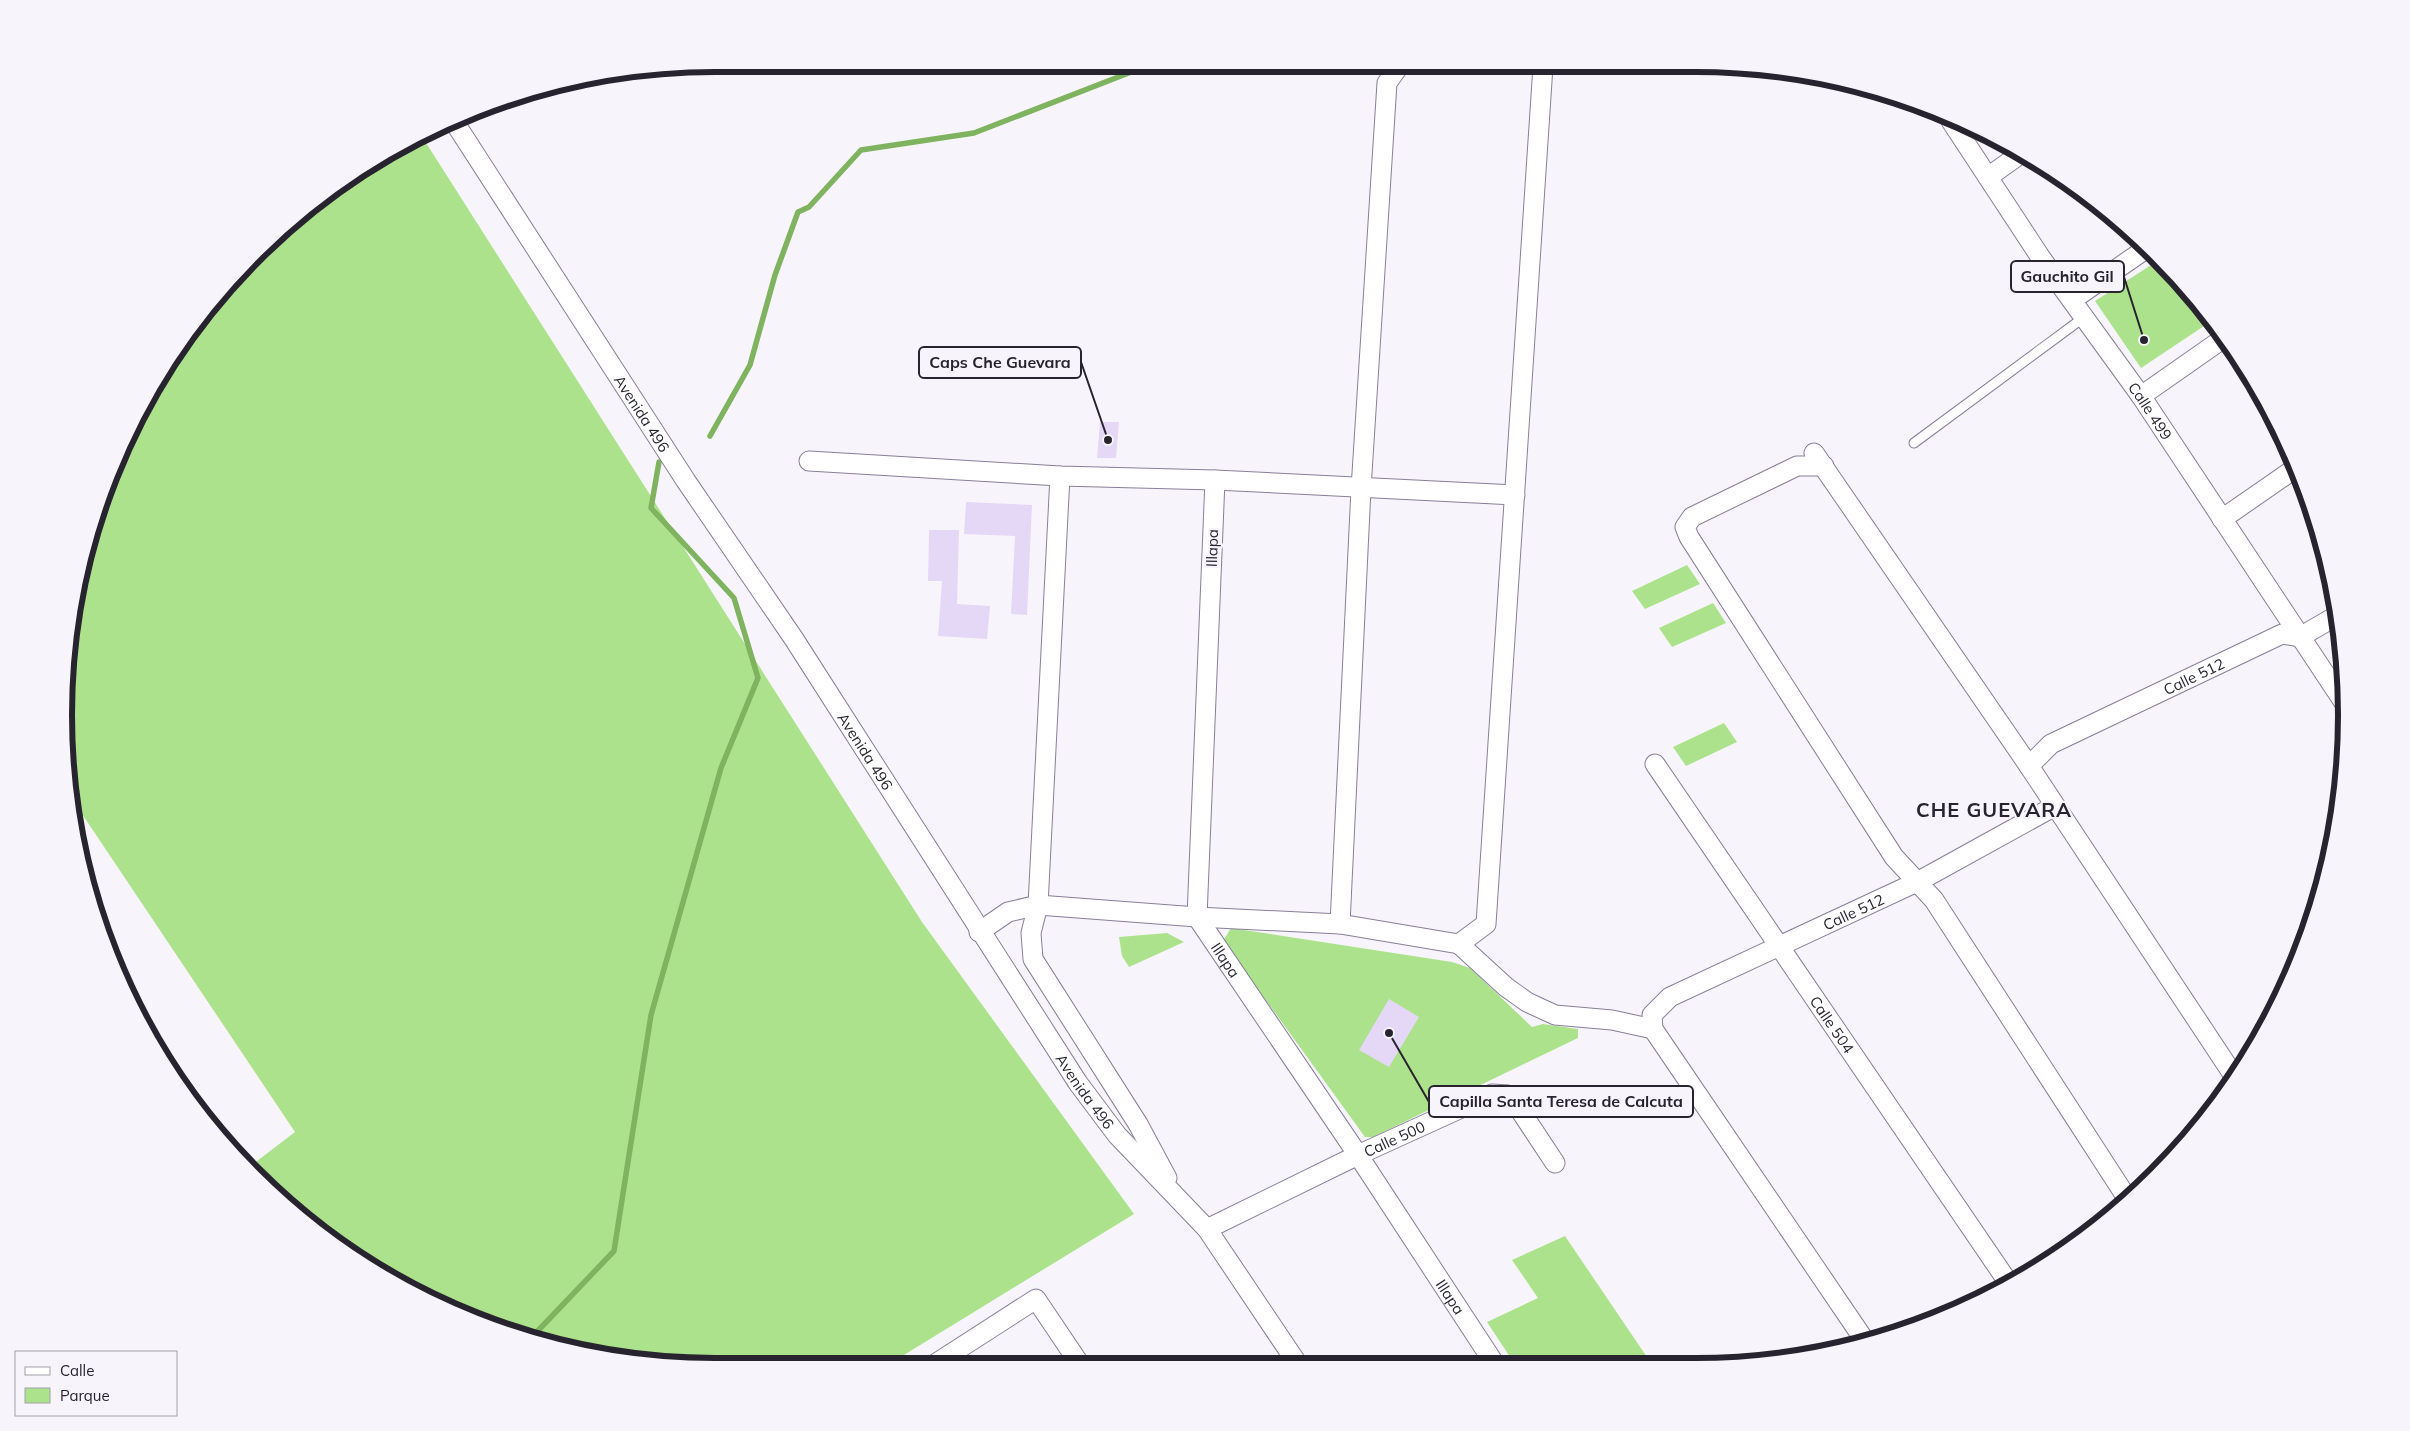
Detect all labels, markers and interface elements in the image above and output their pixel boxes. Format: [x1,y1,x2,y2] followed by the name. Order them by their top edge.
[2011,261,2124,292] callout: Gauchito Gil
[2020,266,2114,286] text: Gauchito Gil
[919,347,1081,378] callout: Caps Che Guevara
[929,352,1071,372] text: Caps Che Guevara
[610,371,674,455] street label: Avenida 496
[2125,378,2177,443] street label: Calle 499
[1202,529,1222,567] street label: Illapa
[2160,653,2227,699] street label: Calle 512
[834,709,897,793] street label: Avenida 496
[1916,797,2072,822] district label: CHE GUEVARA
[1820,889,1887,934] street label: Calle 512
[1207,939,1244,981] street label: Illapa
[1806,992,1859,1057] street label: Calle 504
[1052,1050,1119,1133] street label: Avenida 496
[1429,1086,1693,1117] callout: Capilla Santa Teresa de Calcuta
[1439,1091,1683,1111] text: Capilla Santa Teresa de Calcuta
[1361,1116,1428,1161] street label: Calle 500
[1432,1276,1469,1318] street label: Illapa
[15,1351,178,1416] legend
[60,1361,94,1380] text: Calle
[60,1386,110,1405] text: Parque

